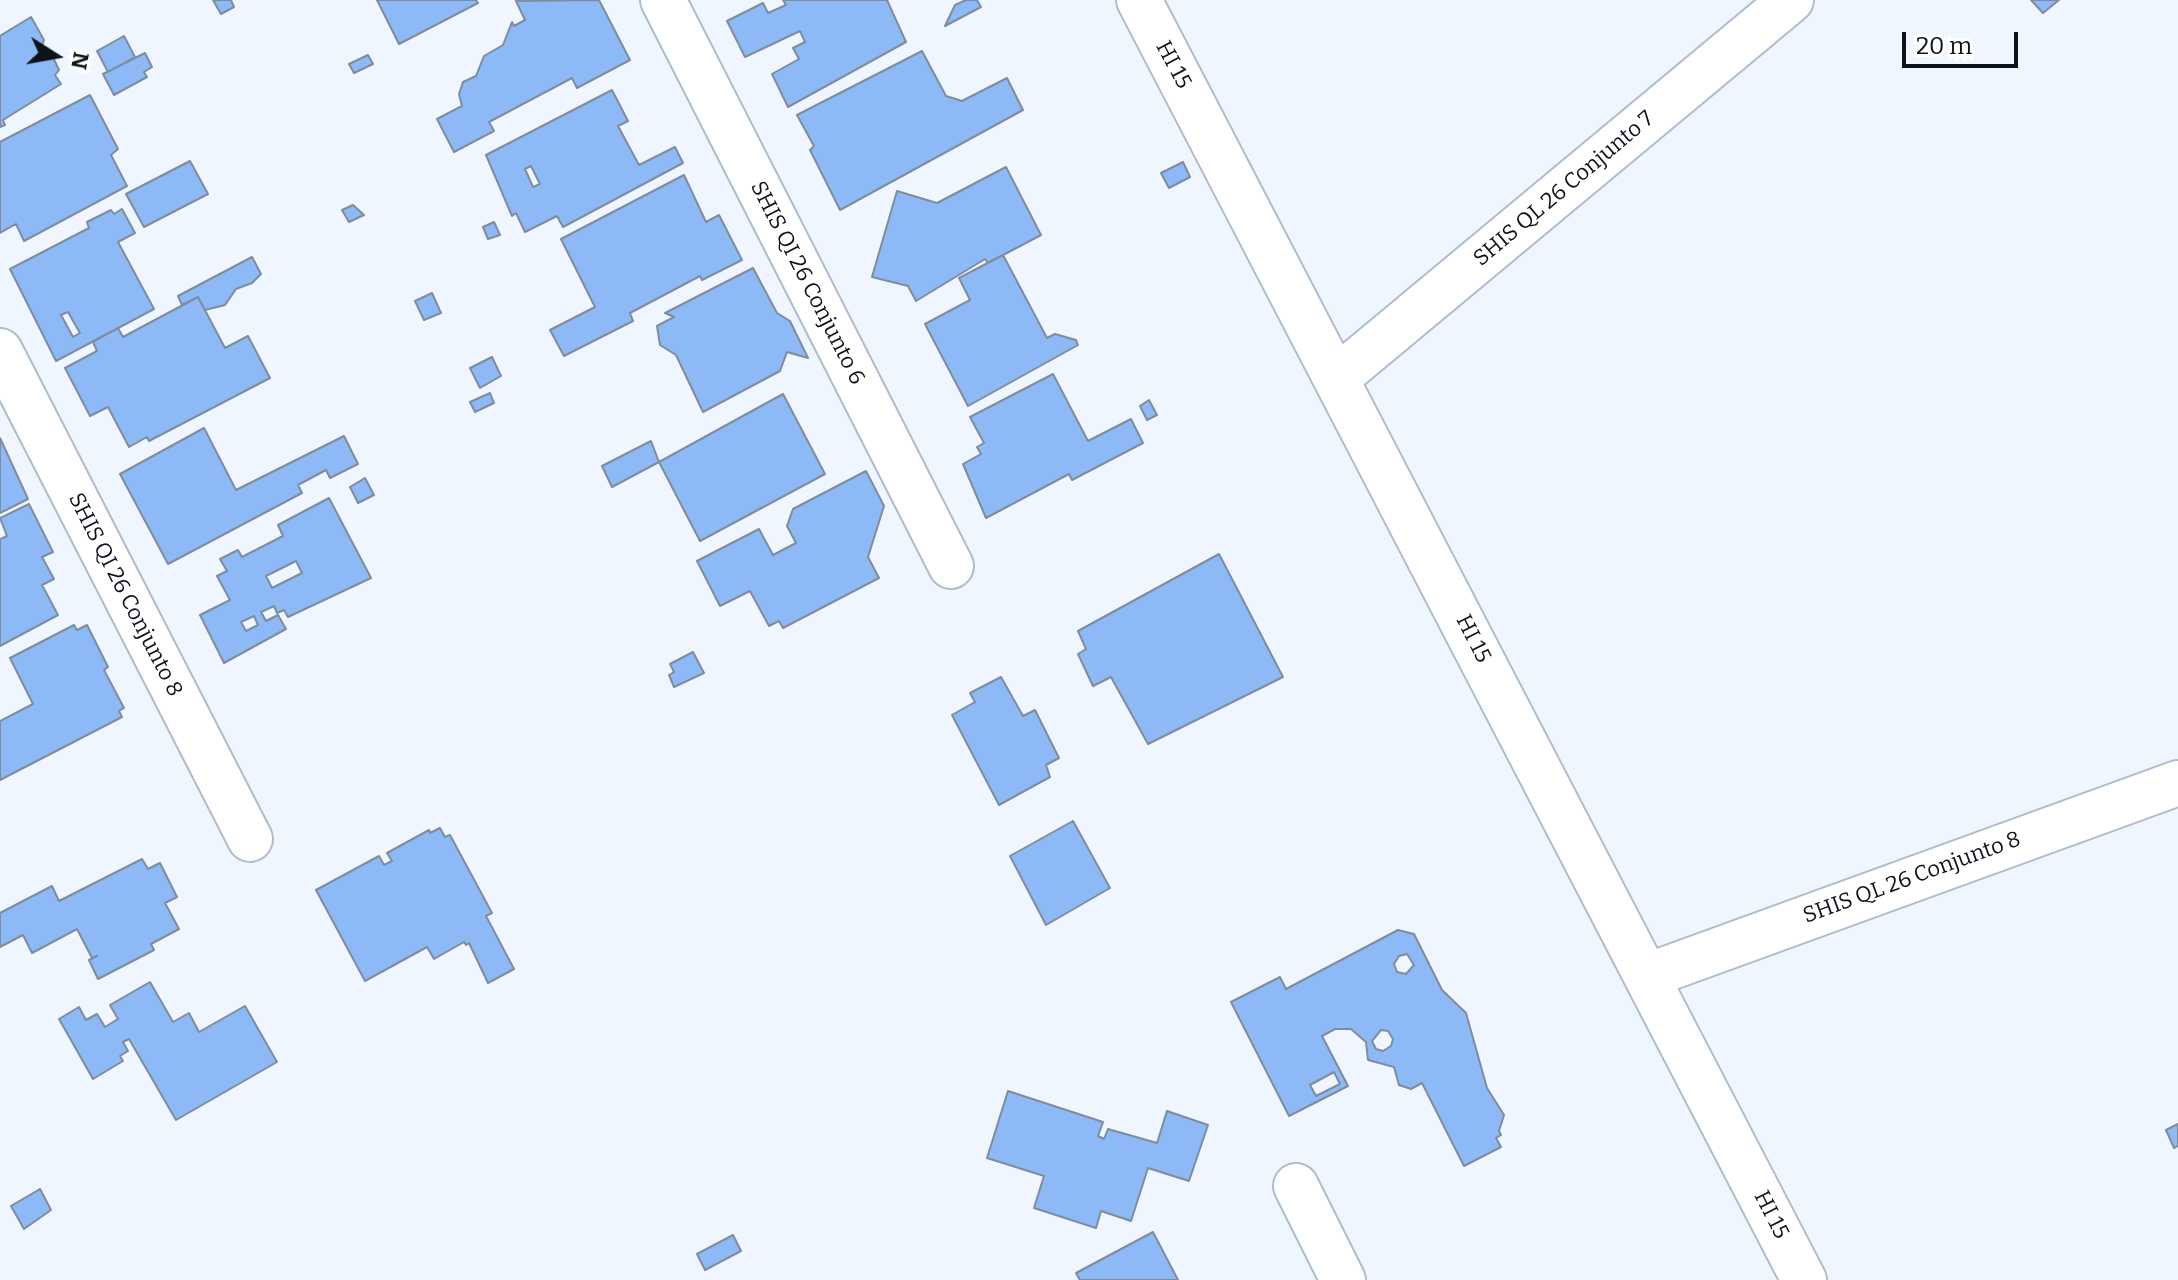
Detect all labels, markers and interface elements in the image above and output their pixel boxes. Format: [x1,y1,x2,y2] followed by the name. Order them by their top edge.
[16,16,96,96] north arrow
[1906,16,2022,66] scale bar
[1916,32,1972,60] text: 20 m
[1150,37,1196,93] street label: HI 15
[65,50,95,72] text: N
[1468,106,1660,272] street label: SHIS QL 26 Conjunto 7
[744,177,870,389] street label: SHIS QI 26 Conjunto 6
[62,489,188,701] street label: SHIS QI 26 Conjunto 8
[1450,611,1496,667] street label: HI 15
[1800,826,2024,930] street label: SHIS QL 26 Conjunto 8
[1748,1187,1794,1243] street label: HI 15

